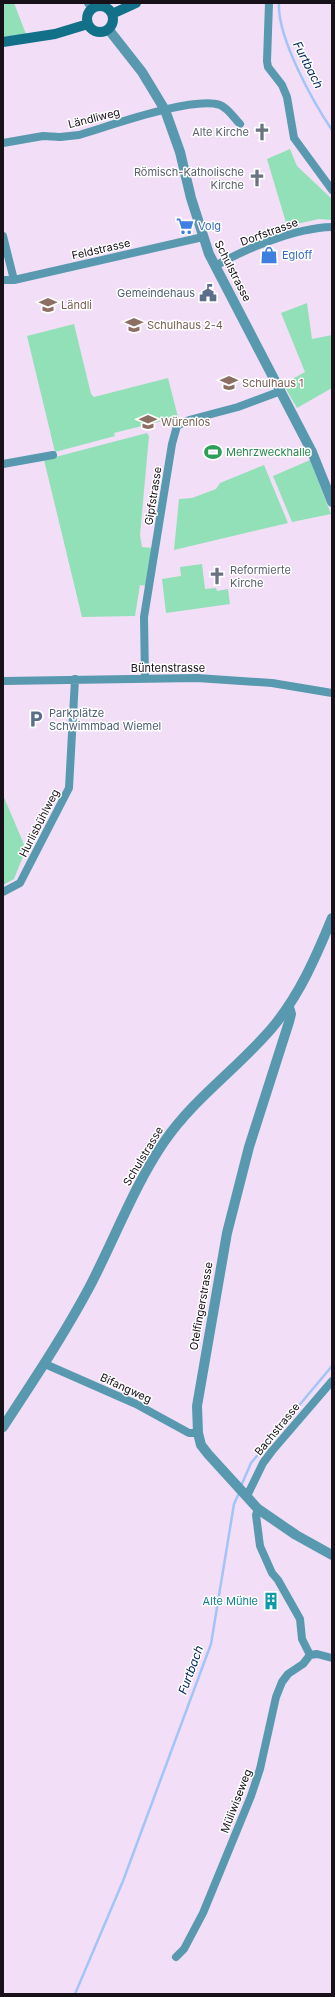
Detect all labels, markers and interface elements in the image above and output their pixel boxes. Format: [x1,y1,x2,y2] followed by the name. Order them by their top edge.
[290,39,327,91] water label: Furtbach
[67,105,121,131] street label: Ländliweg
[252,122,272,142] church icon: Alte Kirche
[192,125,249,139] place label: Alte Kirche
[134,165,244,192] place label: Römisch-Katholische Kirche
[247,168,267,188] church icon: Römisch-Katholische Kirche
[238,215,300,249] street label: Dorfstrasse
[175,216,195,236] supermarket icon: Volg
[198,219,221,233] place label: Volg
[70,235,132,263] street label: Feldstrasse
[212,238,254,304] street label: Schulstrasse
[259,245,279,265] shop icon: Egloff
[282,248,312,262] place label: Egloff
[198,283,218,303] public building icon: Gemeindehaus
[117,286,195,300] place label: Gemeindehaus
[38,295,58,315] school or university icon: Ländli
[61,298,92,312] place label: Ländli
[124,315,144,335] school or university icon: Schulhaus 2-4
[147,318,223,332] place label: Schulhaus 2-4
[219,373,239,393] school or university icon: Schulhaus 1
[242,376,304,390] place label: Schulhaus 1
[138,412,158,432] school or university icon: Würenlos
[161,415,210,429] place label: Würenlos
[203,442,223,462] sports icon: Mehrzweckhalle
[226,445,311,459] place label: Mehrzweckhalle
[141,466,165,526] street label: Gipfstrasse
[230,563,291,590] place label: Reformierte Kirche
[207,566,227,586] church icon: Reformierte Kirche
[131,661,205,675] street label: Büntenstrasse
[49,706,161,733] place label: Parkplätze Schwimmbad Wiemel
[26,709,46,729] parking icon: Parkplätze Schwimmbad Wiemel
[16,787,62,859] street label: Hurlisbühlweg
[120,1124,166,1188] street label: Schulstrasse
[186,1261,216,1351] street label: Otelfingerstrasse
[98,1370,154,1406] street label: Bifangweg
[251,1400,303,1458] street label: Bachstrasse
[261,1591,281,1611] building icon: Alte Mühle
[203,1594,258,1608] place label: Alte Mühle
[175,1643,206,1696] water label: Furtbach
[217,1767,255,1835] street label: Müliwiseweg

